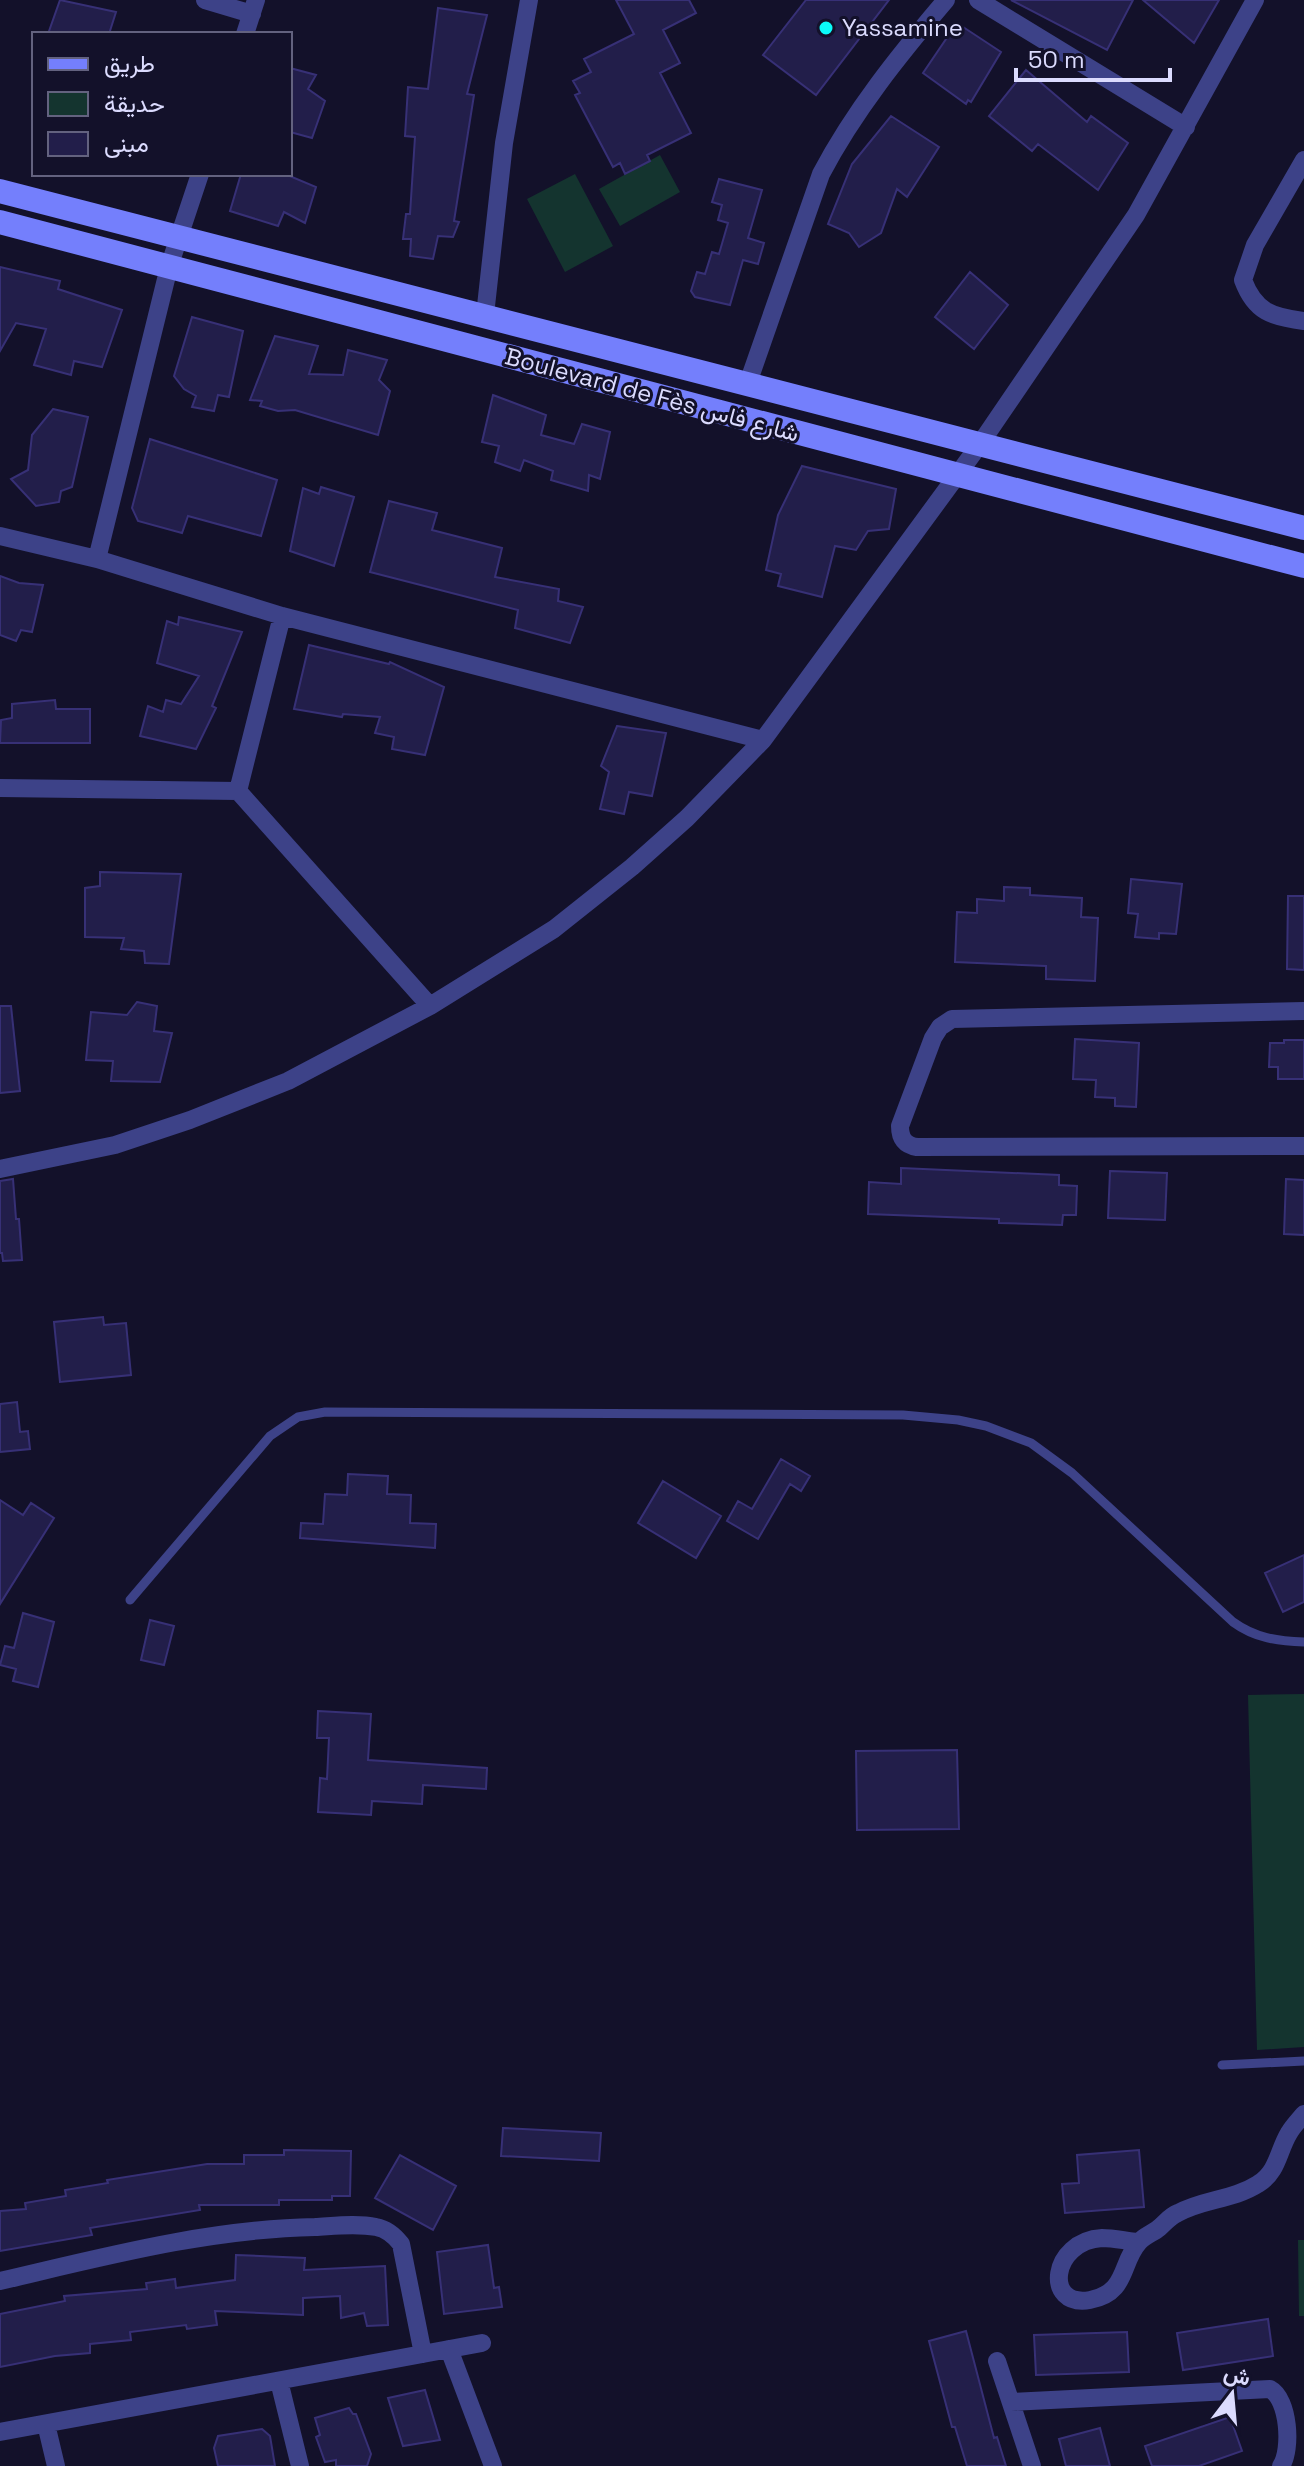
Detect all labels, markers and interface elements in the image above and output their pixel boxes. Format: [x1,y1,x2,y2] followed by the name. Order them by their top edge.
[842,12,963,43] place label: Yassamine
[817,19,835,37] marker: Yassamine
[32,32,292,176] legend
[1016,32,1170,82] scale bar
[1028,44,1085,75] text: 50 m
[104,48,155,79] text: طريق
[104,88,165,119] text: حديقة
[104,128,149,159] text: مبنى
[501,340,803,450] street label: Boulevard de Fès شارع فاس
[1192,2354,1272,2434] north arrow
[1221,2358,1254,2392] text: ش

